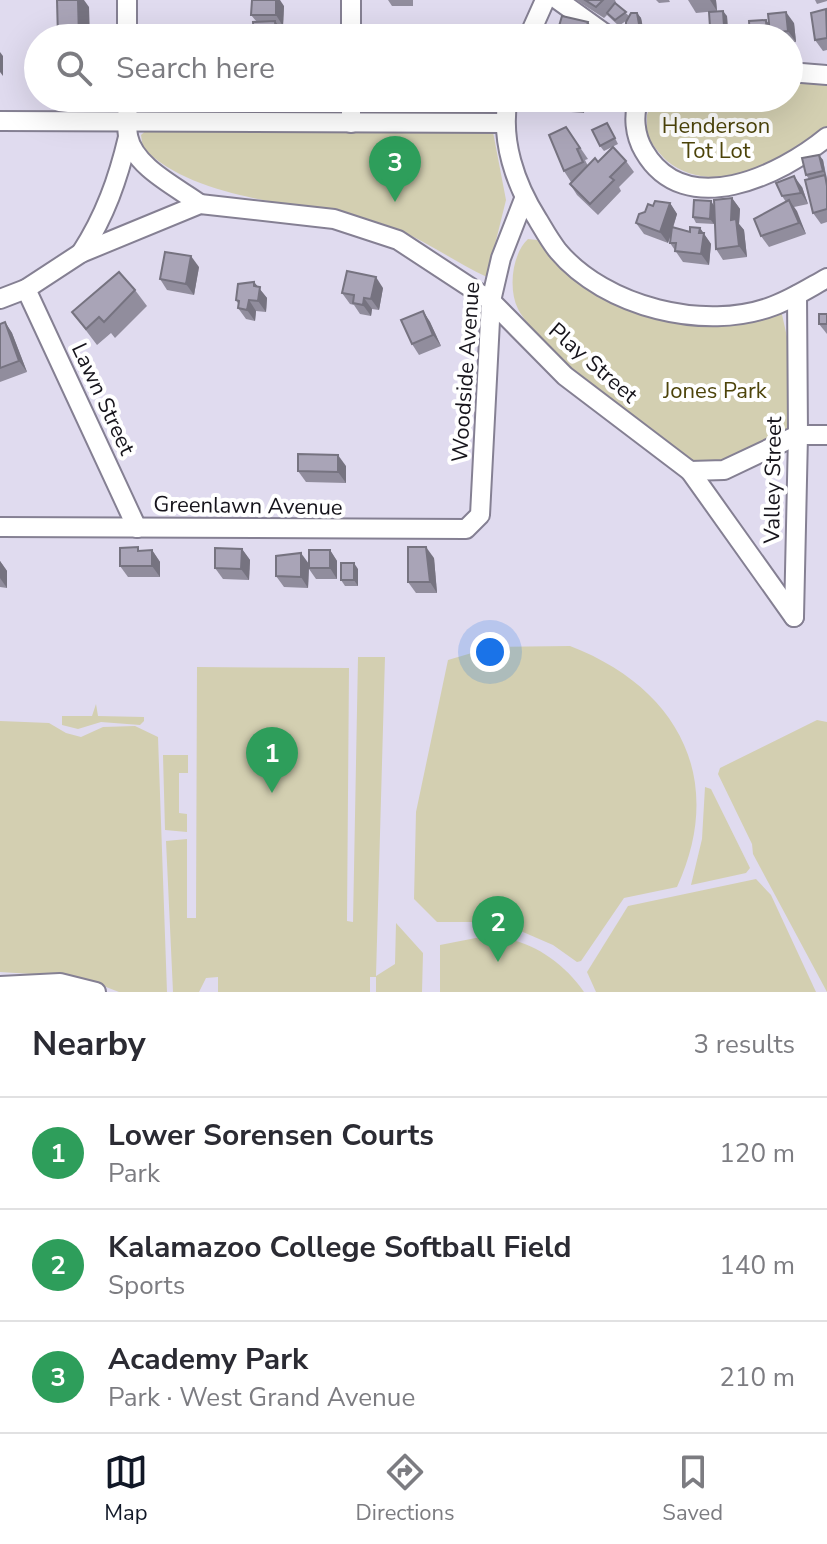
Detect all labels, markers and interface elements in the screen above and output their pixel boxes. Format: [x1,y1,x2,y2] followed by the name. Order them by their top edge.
[24,24,803,112] search box
[52,46,96,90] icon: search
[116,48,275,89] text: Search here
[662,111,770,166] park label: Henderson Tot Lot
[369,136,421,202] pin: 3
[445,281,487,463] street label: Woodside Avenue
[542,316,644,410] street label: Play Street
[64,338,142,460] street label: Lawn Street
[662,376,768,406] park label: Jones Park
[757,416,789,545] street label: Valley Street
[153,489,343,523] street label: Greenlawn Avenue
[470,632,510,672] your location
[246,727,298,793] pin: 1
[472,896,524,962] pin: 2
[32,1021,146,1067] text: Nearby
[694,1027,795,1062] text: 3 results
[108,1115,434,1156] text: Lower Sorensen Courts
[50,1136,66,1171] text: 1
[719,1136,795,1171] text: 120 m
[108,1156,160,1191] text: Park
[108,1227,571,1268] text: Kalamazoo College Softball Field
[50,1248,66,1283] text: 2
[719,1248,795,1283] text: 140 m
[108,1268,185,1303] text: Sports
[108,1339,308,1380] text: Academy Park
[50,1360,66,1395] text: 3
[719,1360,795,1395] text: 210 m
[108,1380,415,1415] text: Park · West Grand Avenue
[104,1450,148,1528] tab: Map
[356,1450,455,1528] tab: Directions
[662,1450,723,1528] tab: Saved

